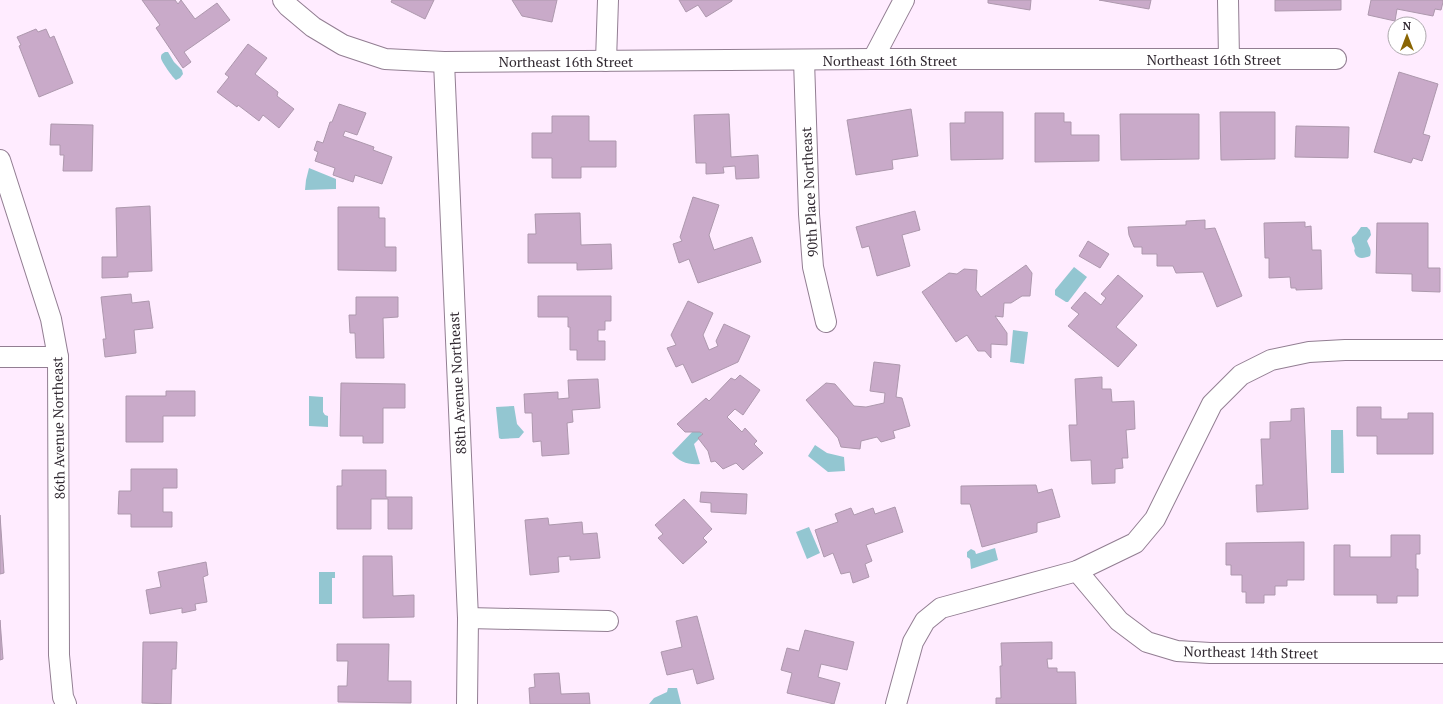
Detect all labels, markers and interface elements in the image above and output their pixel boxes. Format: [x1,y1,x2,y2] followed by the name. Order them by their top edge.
[1387,16,1427,56] north arrow
[1403,19,1412,33] text: N
[1147,50,1282,69] street label: Northeast 16th Street
[823,51,958,70] street label: Northeast 16th Street
[499,52,634,71] street label: Northeast 16th Street
[796,126,822,258] street label: 90th Place Northeast
[444,310,470,455] street label: 88th Avenue Northeast
[47,356,69,500] street label: 86th Avenue Northeast
[1184,641,1319,663] street label: Northeast 14th Street

